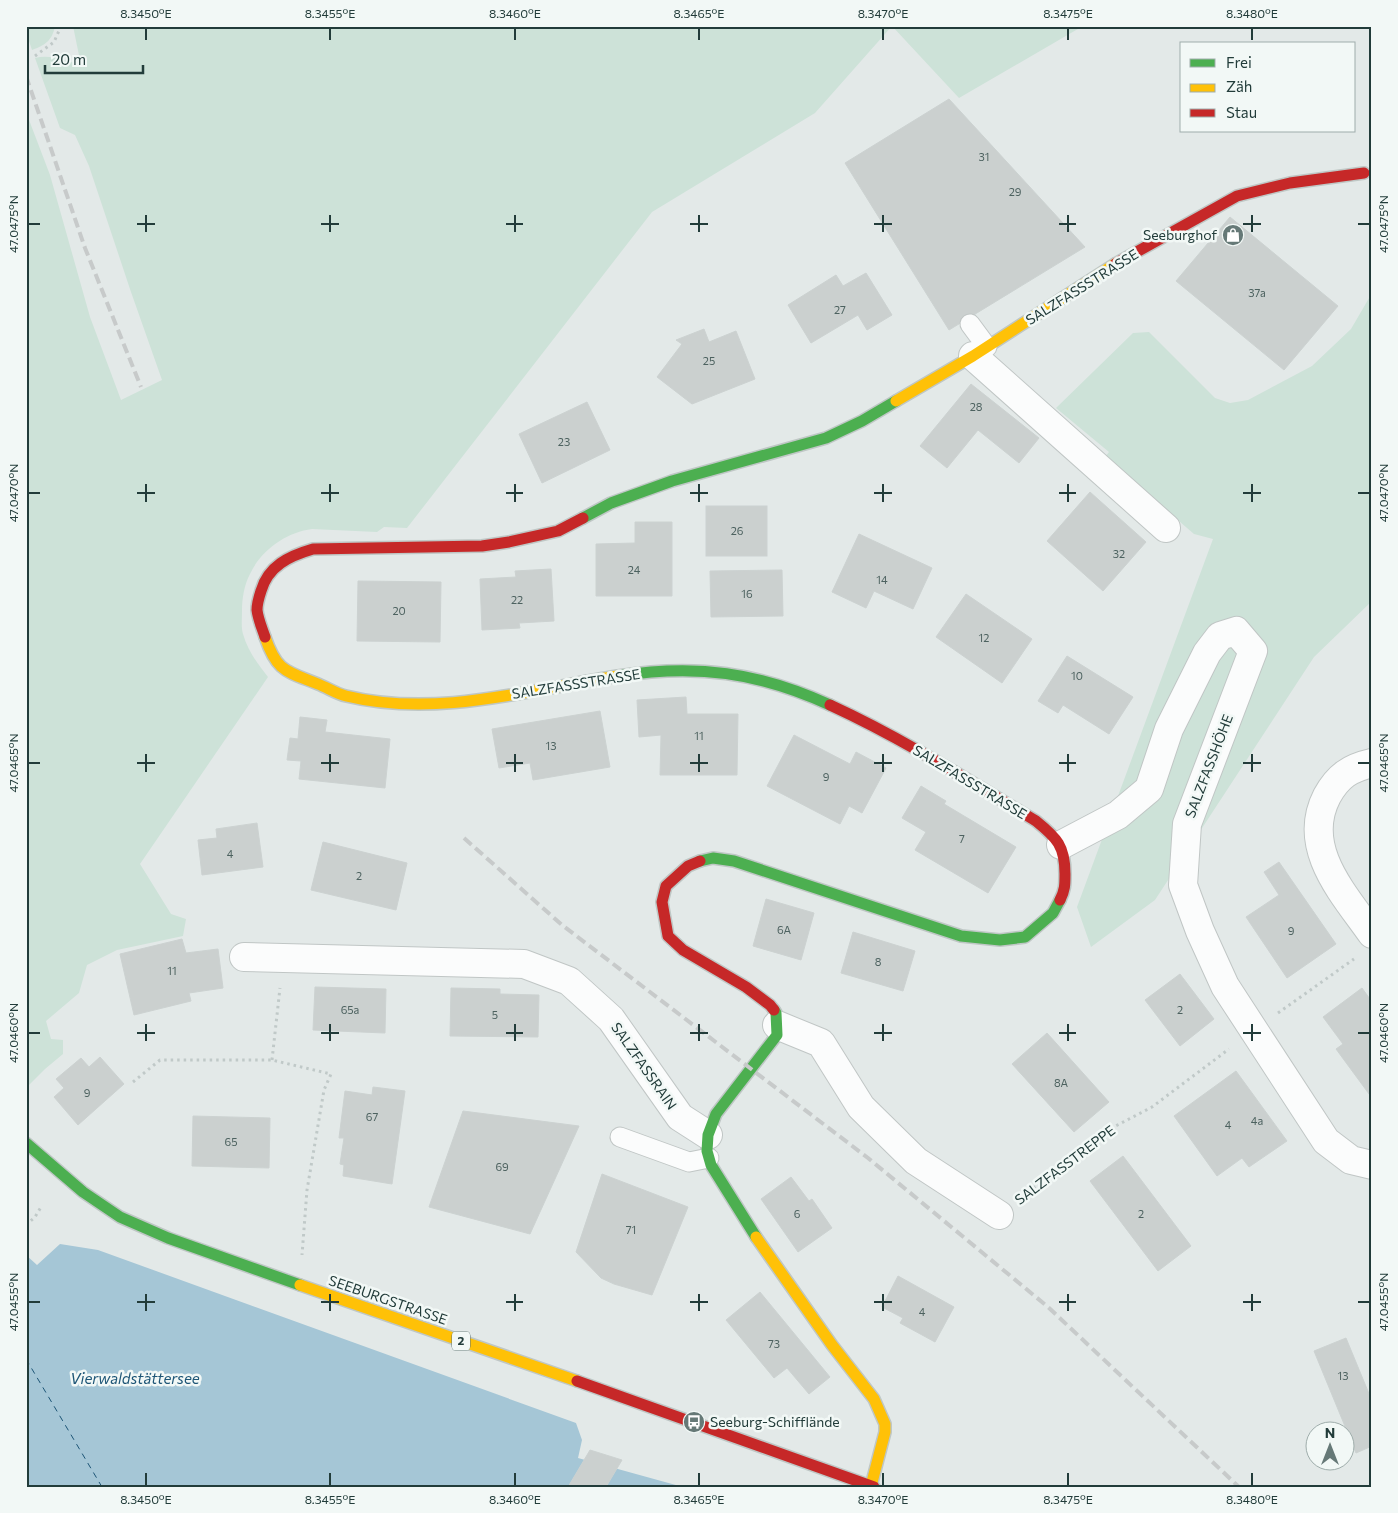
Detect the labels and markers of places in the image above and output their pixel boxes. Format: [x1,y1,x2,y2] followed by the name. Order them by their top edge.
[1221,223,1245,247] shop icon: Seeburghof
[1143,226,1217,243] place label: Seeburghof
[682,1410,706,1434] bus stop icon: Seeburg-Schifflände
[710,1413,840,1430] place label: Seeburg-Schifflände

